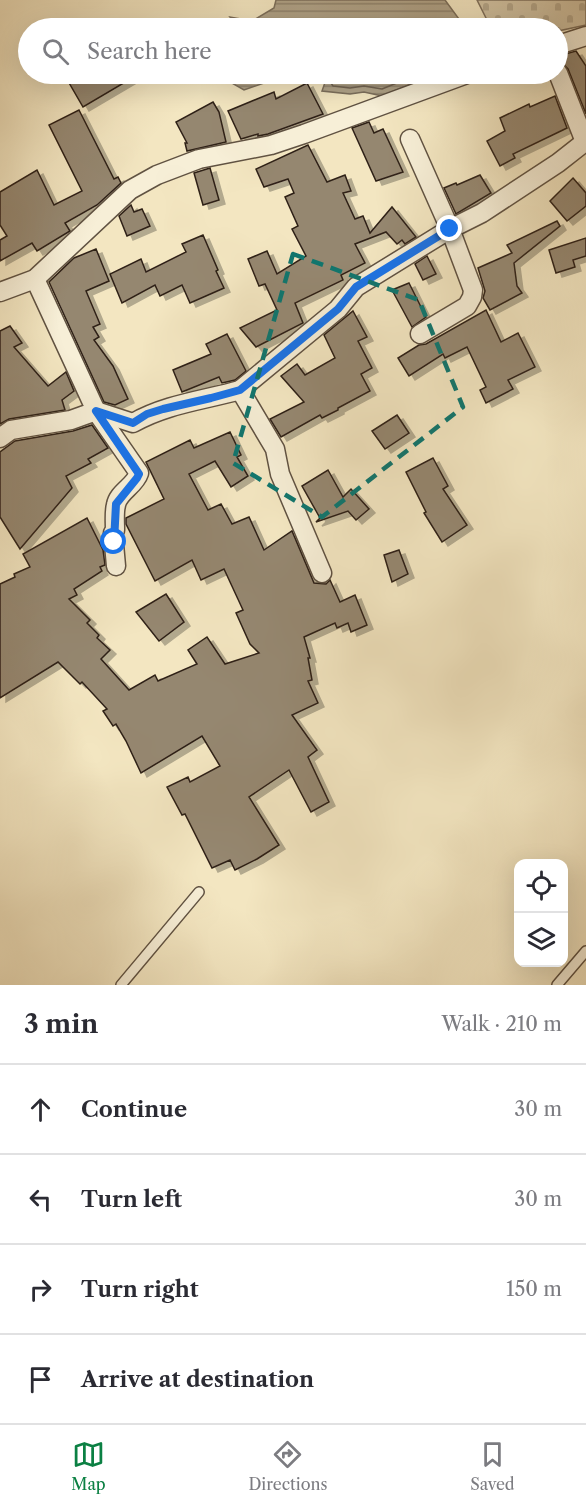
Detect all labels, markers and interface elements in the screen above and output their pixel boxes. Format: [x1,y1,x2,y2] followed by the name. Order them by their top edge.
[18,18,568,84] search box
[39,35,72,68] icon: search
[87,38,212,65] text: Search here
[436,215,462,241] route end
[100,528,126,554] route start
[514,859,568,967] map controls
[514,859,568,913] button: locate
[514,913,568,967] button: layers
[24,1008,98,1040] text: 3 min
[441,1012,562,1036] text: Walk · 210 m
[24,1093,57,1126] icon: ahead
[81,1096,187,1123] text: Continue
[514,1097,562,1121] text: 30 m
[24,1183,57,1216] icon: left
[81,1186,182,1213] text: Turn left
[514,1187,562,1211] text: 30 m
[24,1273,57,1306] icon: right
[81,1276,199,1303] text: Turn right
[506,1277,562,1301] text: 150 m
[24,1363,57,1396] icon: arrive
[81,1366,314,1393] text: Arrive at destination
[71,1438,106,1494] tab: Map
[248,1438,327,1494] tab: Directions
[470,1438,515,1494] tab: Saved

